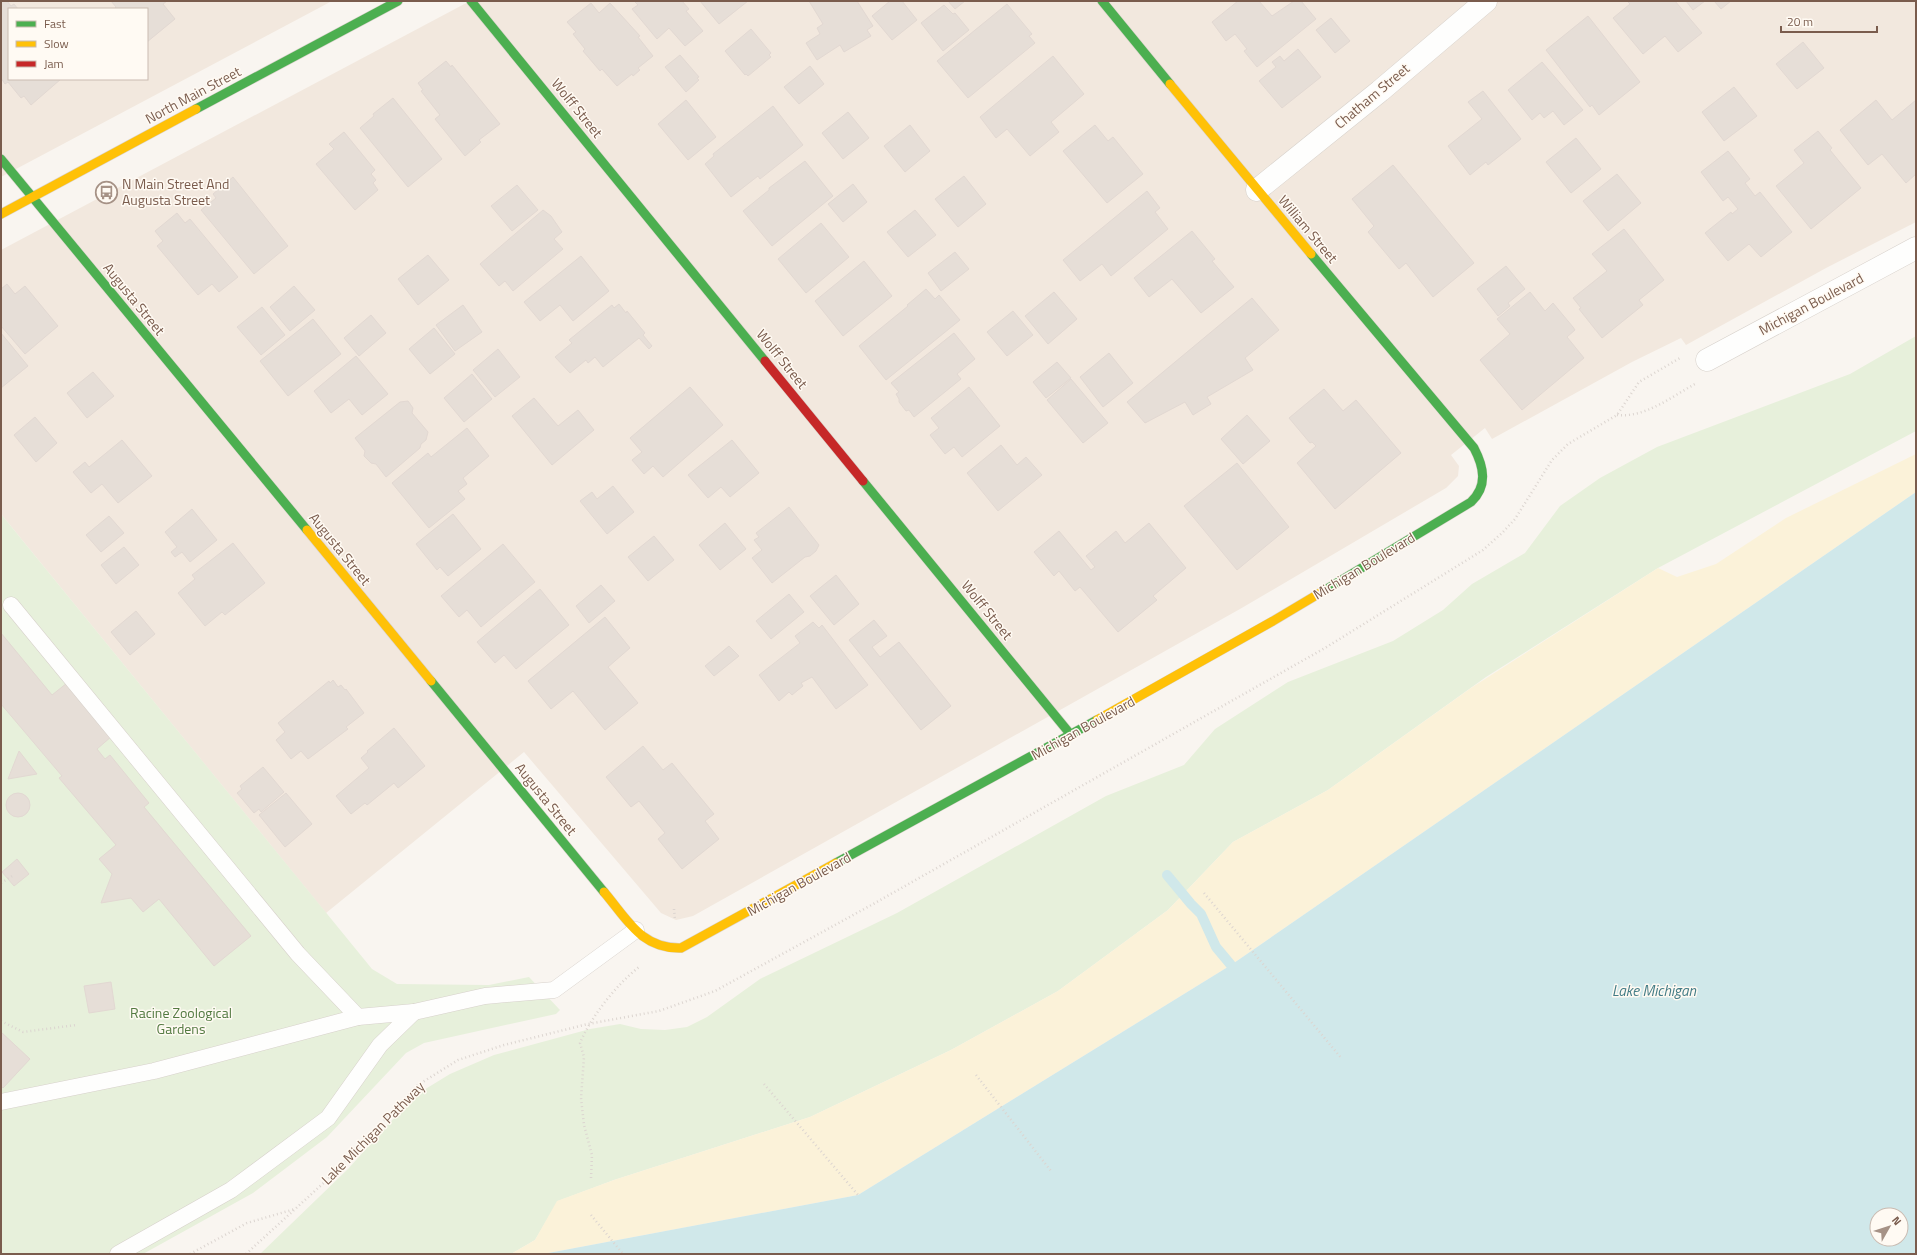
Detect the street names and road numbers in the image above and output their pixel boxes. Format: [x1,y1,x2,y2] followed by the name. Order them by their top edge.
[1330,58,1414,133] street label: Chatham Street
[141,60,244,129] street label: North Main Street
[547,73,608,142] street label: Wolff Street
[1274,190,1343,267] street label: William Street
[99,258,170,340] street label: Augusta Street
[1755,267,1867,340] street label: Michigan Boulevard
[752,324,813,393] street label: Wolff Street
[305,508,376,590] street label: Augusta Street
[1309,527,1419,604] street label: Michigan Boulevard
[957,575,1018,644] street label: Wolff Street
[1027,690,1138,765] street label: Michigan Boulevard
[511,758,582,840] street label: Augusta Street
[743,846,854,921] street label: Michigan Boulevard
[316,1076,429,1189] street label: Lake Michigan Pathway

